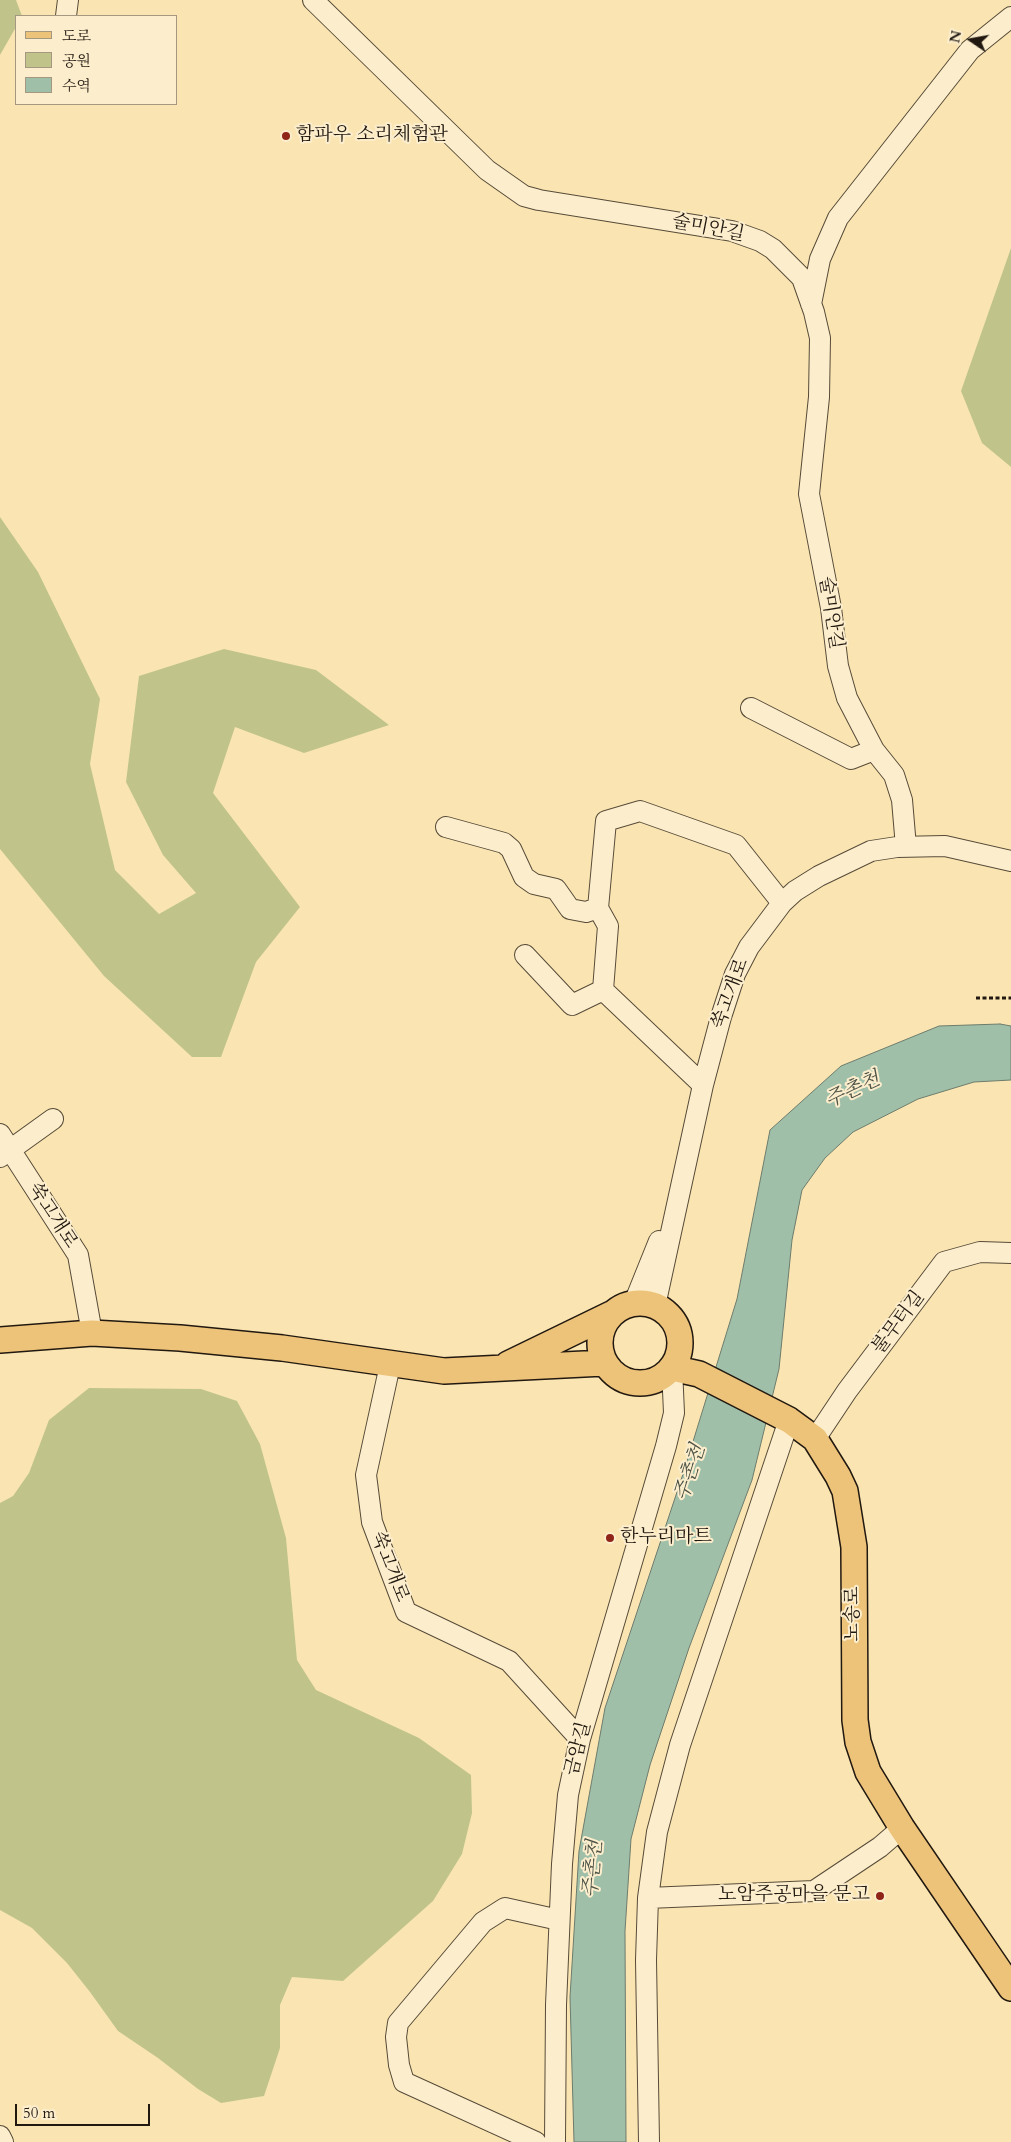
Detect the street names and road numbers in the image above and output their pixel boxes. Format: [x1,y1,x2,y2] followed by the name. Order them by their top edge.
[670,211,746,247] street label: 술미안길
[813,575,847,651] street label: 술미안길
[708,956,754,1032] street label: 쑥고개로
[22,1179,82,1253] street label: 쑥고개로
[868,1287,930,1359] street label: 불무터길
[365,1529,413,1605] street label: 쑥고개로
[843,1586,865,1642] street label: 노송로
[561,1720,597,1778] street label: 금암길

